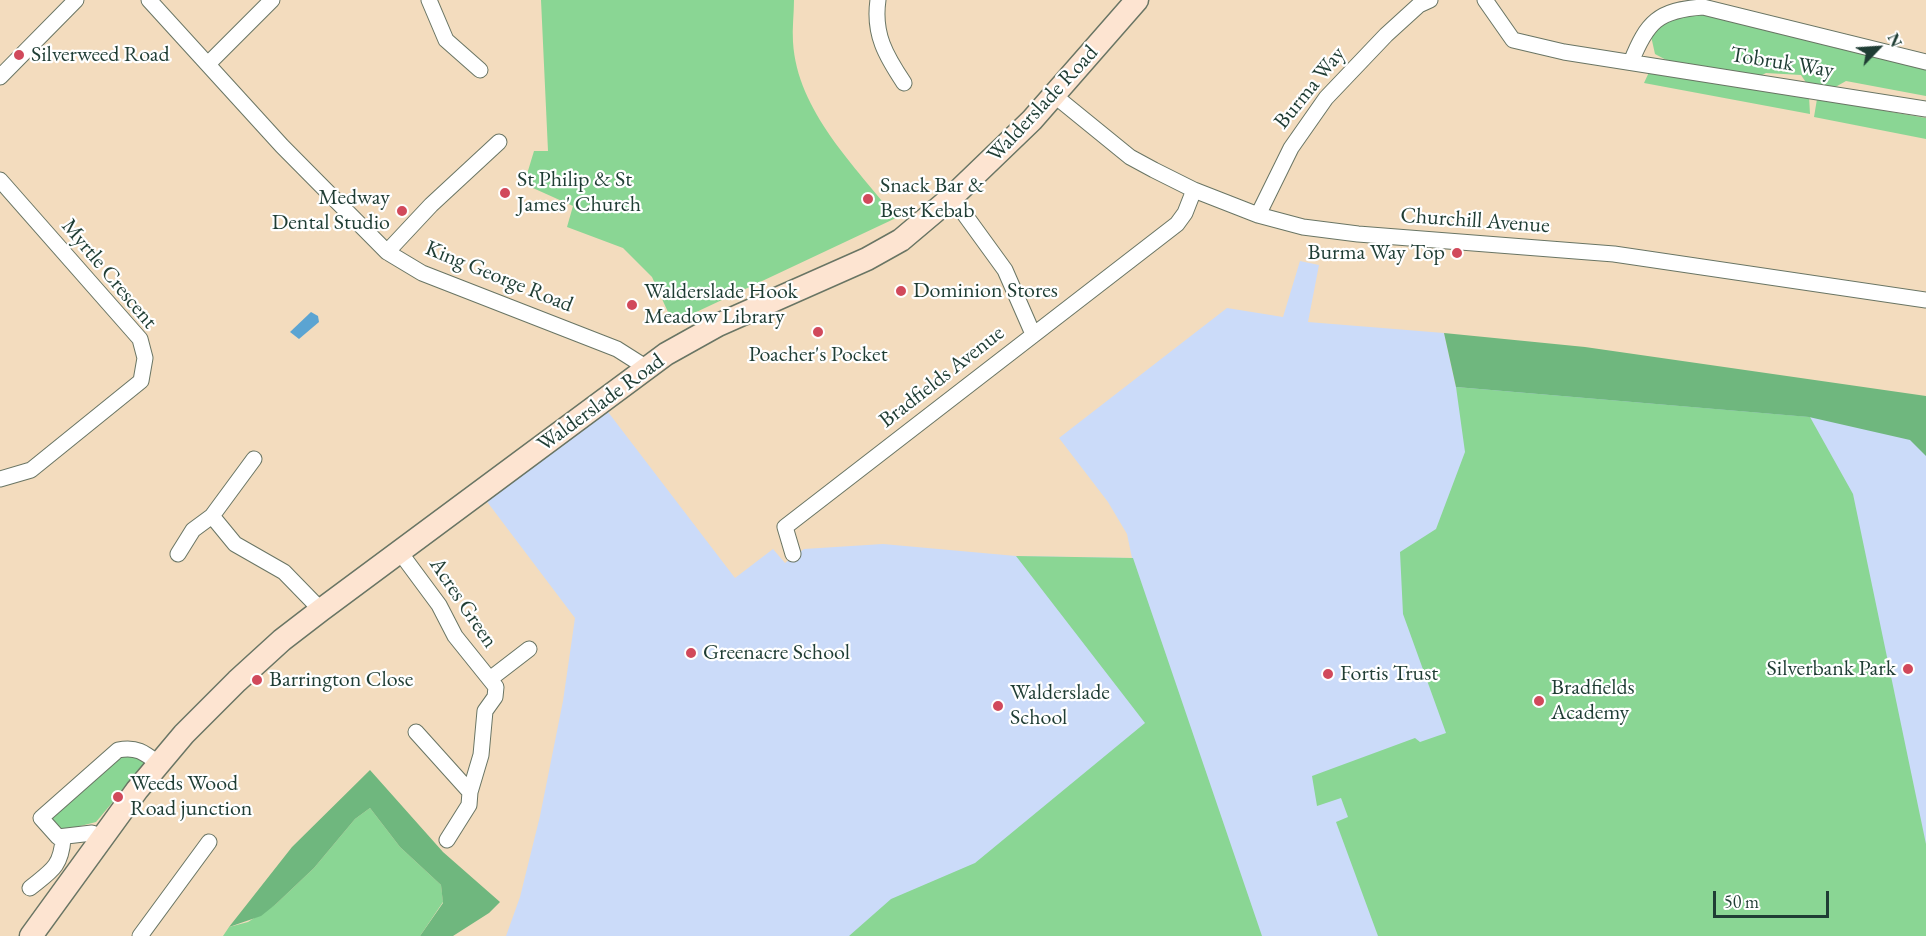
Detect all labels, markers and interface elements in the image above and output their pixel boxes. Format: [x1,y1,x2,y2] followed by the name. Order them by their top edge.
[1848,18,1908,78] north arrow
[1883,30,1907,50] text: N
[982,40,1104,168] street label: Walderslade Road
[1269,41,1351,135] street label: Burma Way
[31,42,170,68] place label: Silverweed Road
[1728,42,1836,84] street label: Tobruk Way
[12,48,26,62] marker: Silverweed Road
[517,167,641,218] place label: St Philip & St James' Church
[880,173,984,224] place label: Snack Bar & Best Kebab
[272,185,390,236] place label: Medway Dental Studio
[498,186,512,200] marker: St Philip & St James' Church
[861,192,875,206] marker: Snack Bar & Best Kebab
[1399,203,1551,239] street label: Churchill Avenue
[395,204,409,218] marker: Medway Dental Studio
[55,214,163,334] street label: Myrtle Crescent
[421,235,577,319] street label: King George Road
[1308,240,1445,266] place label: Burma Way Top
[1450,246,1464,260] marker: Burma Way Top
[913,278,1058,304] place label: Dominion Stores
[644,279,798,330] place label: Walderslade Hook Meadow Library
[894,284,908,298] marker: Dominion Stores
[625,298,639,312] marker: Walderslade Hook Meadow Library
[874,320,1010,434] street label: Bradfields Avenue
[811,325,825,339] marker: Poacher's Pocket
[748,342,888,368] place label: Poacher's Pocket
[532,348,670,458] street label: Walderslade Road
[423,553,503,653] street label: Acres Green
[703,640,850,666] place label: Greenacre School
[684,646,698,660] marker: Greenacre School
[1767,656,1896,682] place label: Silverbank Park
[1340,661,1438,687] place label: Fortis Trust
[1901,662,1915,676] marker: Silverbank Park
[269,667,413,693] place label: Barrington Close
[1321,667,1335,681] marker: Fortis Trust
[250,673,264,687] marker: Barrington Close
[1551,675,1635,726] place label: Bradfields Academy
[1010,680,1110,732] place label: Walderslade School
[1532,694,1546,708] marker: Bradfields Academy
[991,699,1005,713] marker: Walderslade School
[130,771,252,822] place label: Weeds Wood Road junction
[111,790,125,804] marker: Weeds Wood Road junction
[1716,879,1832,917] scale bar
[1724,890,1759,913] text: 50 m

